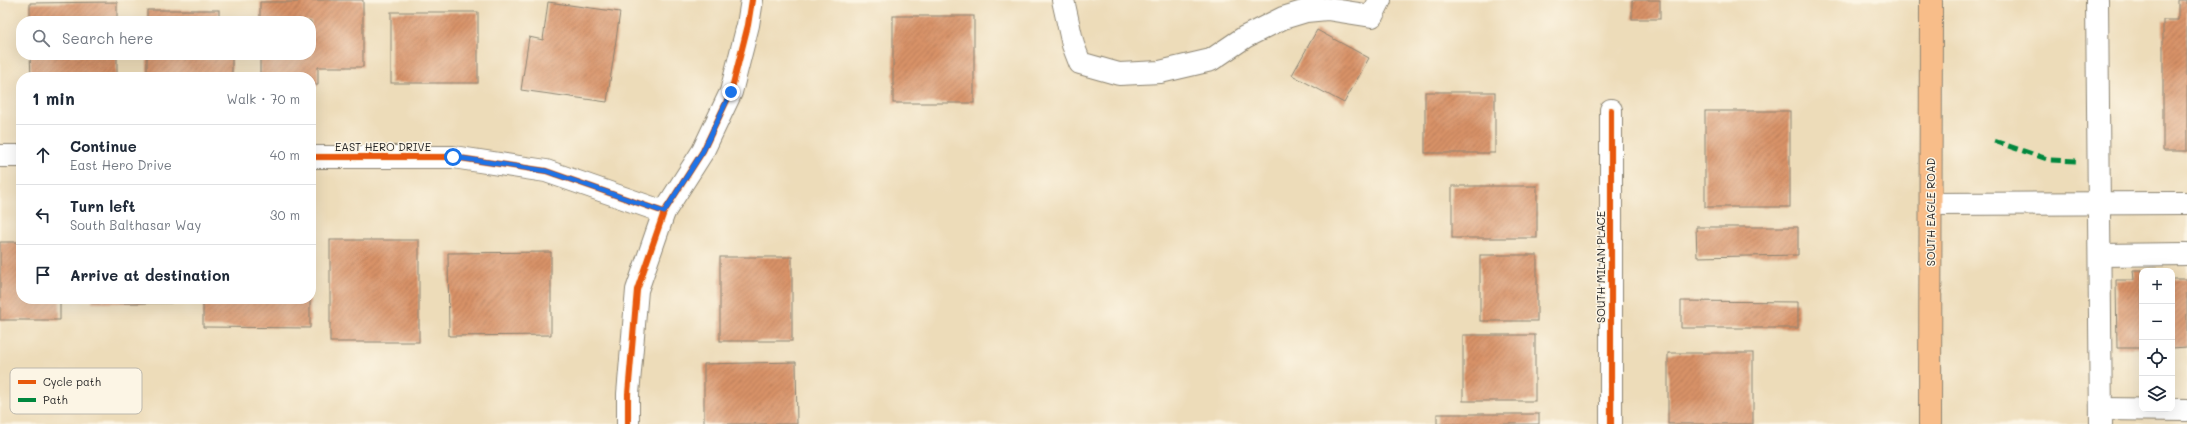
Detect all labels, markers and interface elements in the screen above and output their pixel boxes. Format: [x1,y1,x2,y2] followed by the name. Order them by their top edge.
[16,16,316,60] search box
[30,27,52,49] icon: search
[62,28,153,48] text: Search here
[722,83,740,101] route end
[32,87,75,109] text: 1 min
[227,90,300,107] text: Walk · 70 m
[70,136,137,156] text: Continue
[335,139,431,154] street label: EAST HERO DRIVE
[32,144,54,166] icon: ahead
[270,146,300,163] text: 40 m
[444,148,462,166] route start
[70,156,172,173] text: East Hero Drive
[1923,158,1938,266] street label: SOUTH EAGLE ROAD
[70,196,135,216] text: Turn left
[32,204,54,226] icon: left
[270,206,300,223] text: 30 m
[1593,211,1608,323] street label: SOUTH MILAN PLACE
[70,216,201,233] text: South Balthasar Way
[32,264,54,286] icon: arrive
[70,265,230,285] text: Arrive at destination
[2139,268,2175,412] map controls
[2139,268,2175,304] button: +
[2139,304,2175,340] button: −
[2139,340,2175,376] button: locate
[10,368,142,414] legend
[43,374,101,389] text: Cycle path
[2139,376,2175,412] button: layers
[43,392,68,407] text: Path

